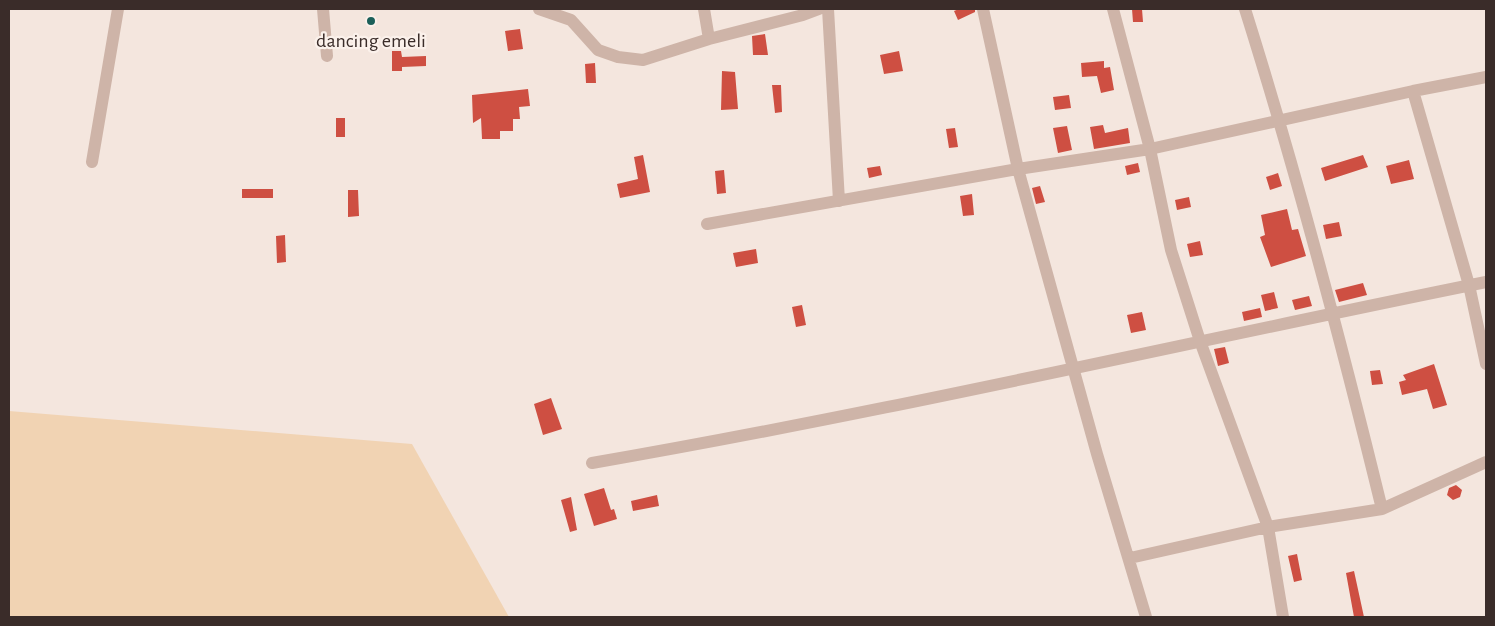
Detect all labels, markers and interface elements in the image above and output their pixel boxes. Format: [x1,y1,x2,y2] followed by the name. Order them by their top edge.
[365,15,377,27] marker: dancing emeli
[316,31,426,51] place label: dancing emeli

